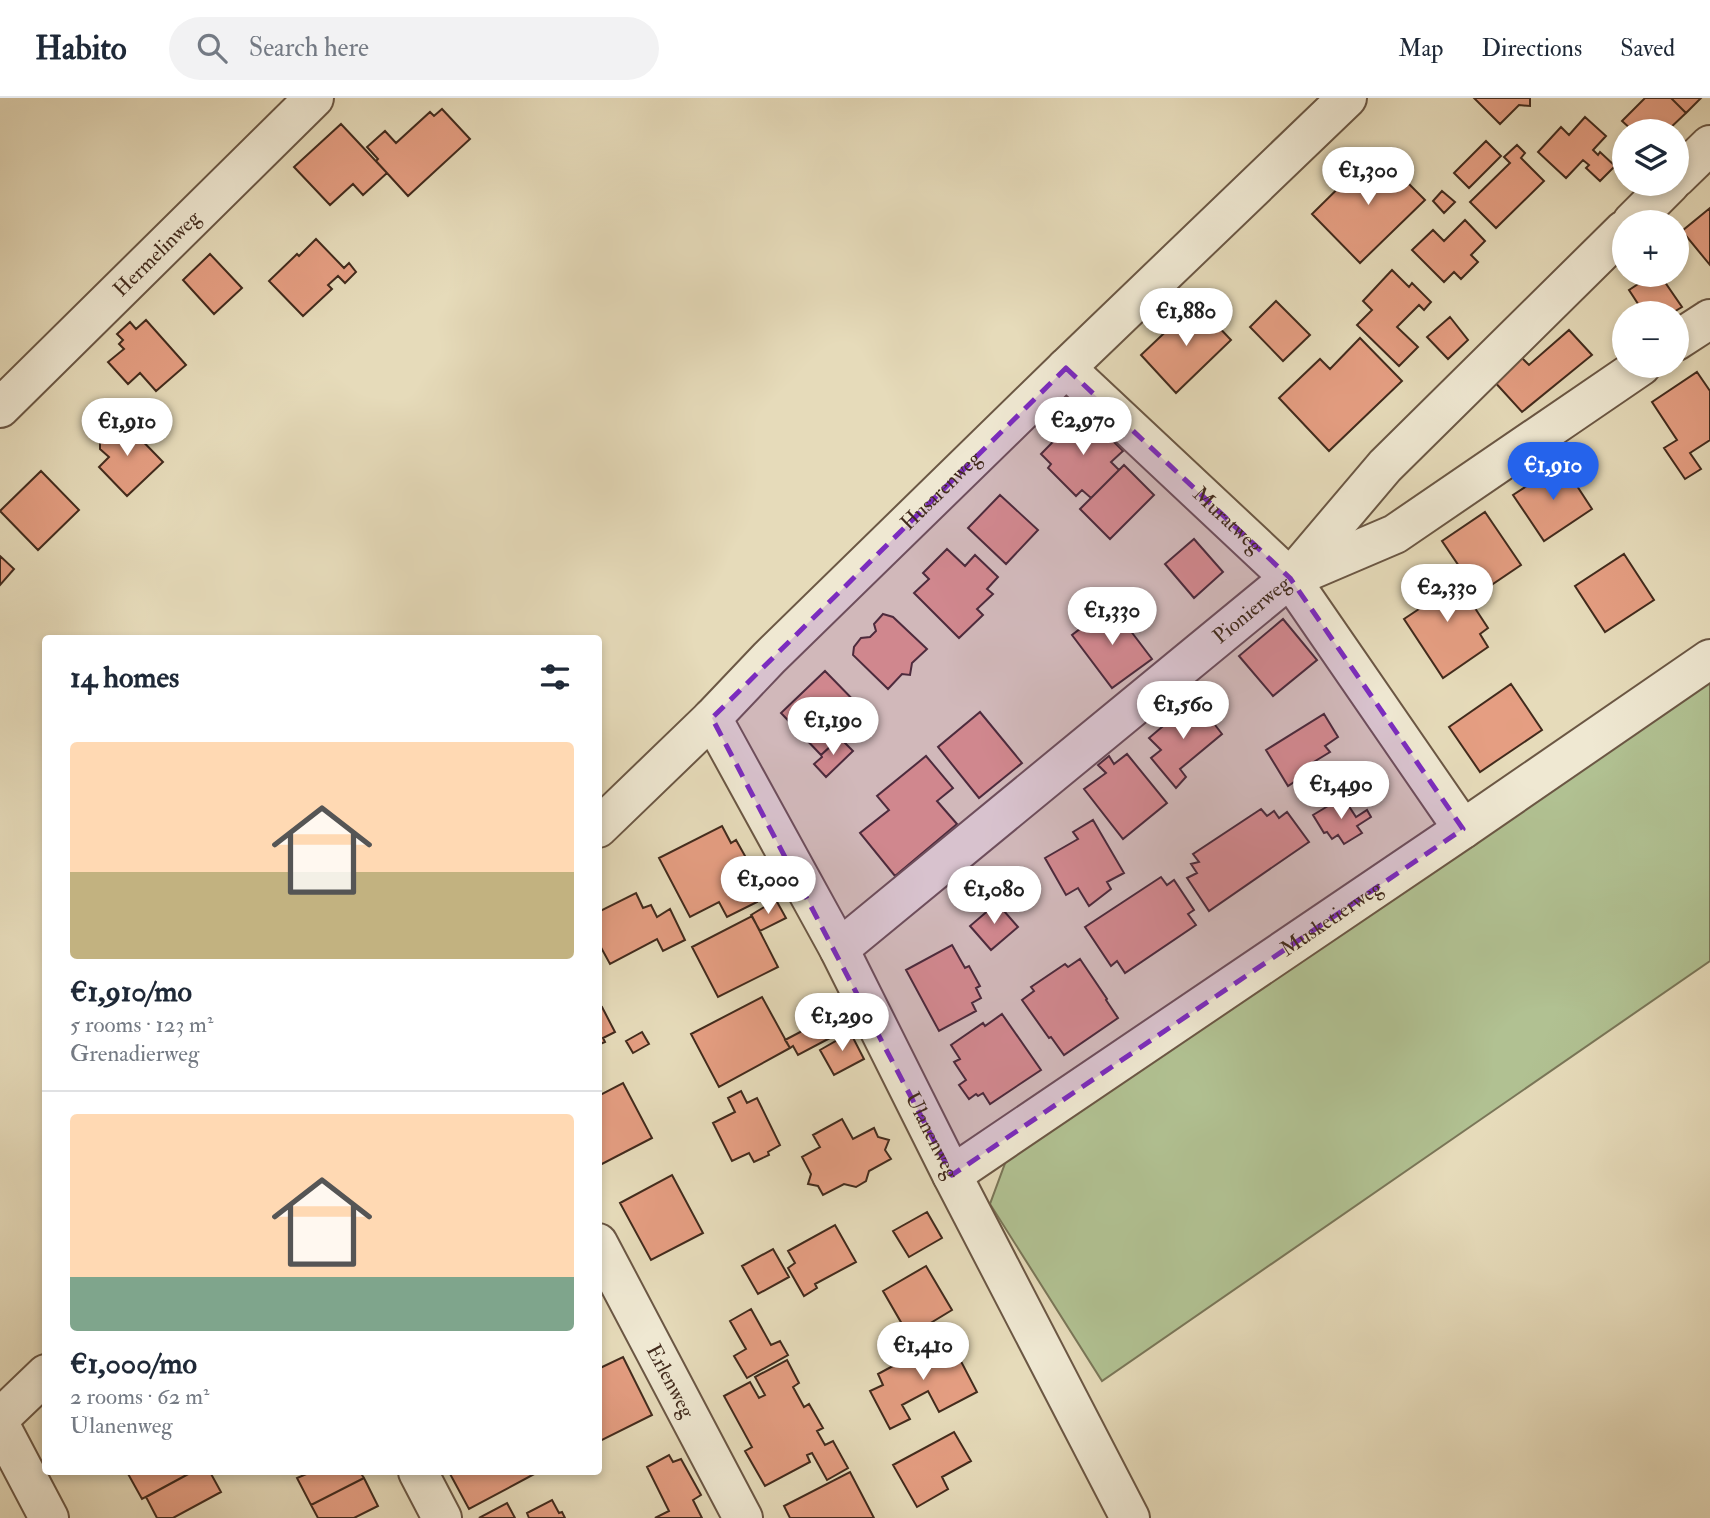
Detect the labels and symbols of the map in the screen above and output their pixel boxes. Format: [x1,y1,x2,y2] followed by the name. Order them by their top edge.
[1311,148,1425,207] pin: €1,300
[108,204,207,303] street label: Hermelinweg
[1129,288,1243,348] pin: €1,880
[70,398,184,458] pin: €1,910
[1026,398,1140,457] pin: €2,970
[1496,442,1610,502] pin: €1,910
[895,445,988,536] street label: Husarenweg
[1187,481,1269,560] street label: Muratweg
[1390,564,1504,624] pin: €2,330
[1207,570,1297,650] street label: Pionierweg
[1055,588,1169,647] pin: €1,330
[1126,682,1240,741] pin: €1,560
[776,698,890,757] pin: €1,190
[1284,762,1398,821] pin: €1,490
[711,856,825,916] pin: €1,000
[937,866,1051,926] pin: €1,080
[1275,874,1388,963] street label: Musketierweg
[785,993,899,1053] pin: €1,290
[899,1088,965,1184] street label: Ulanenweg
[866,1322,980,1382] pin: €1,410
[640,1340,701,1423] street label: Erlenweg

